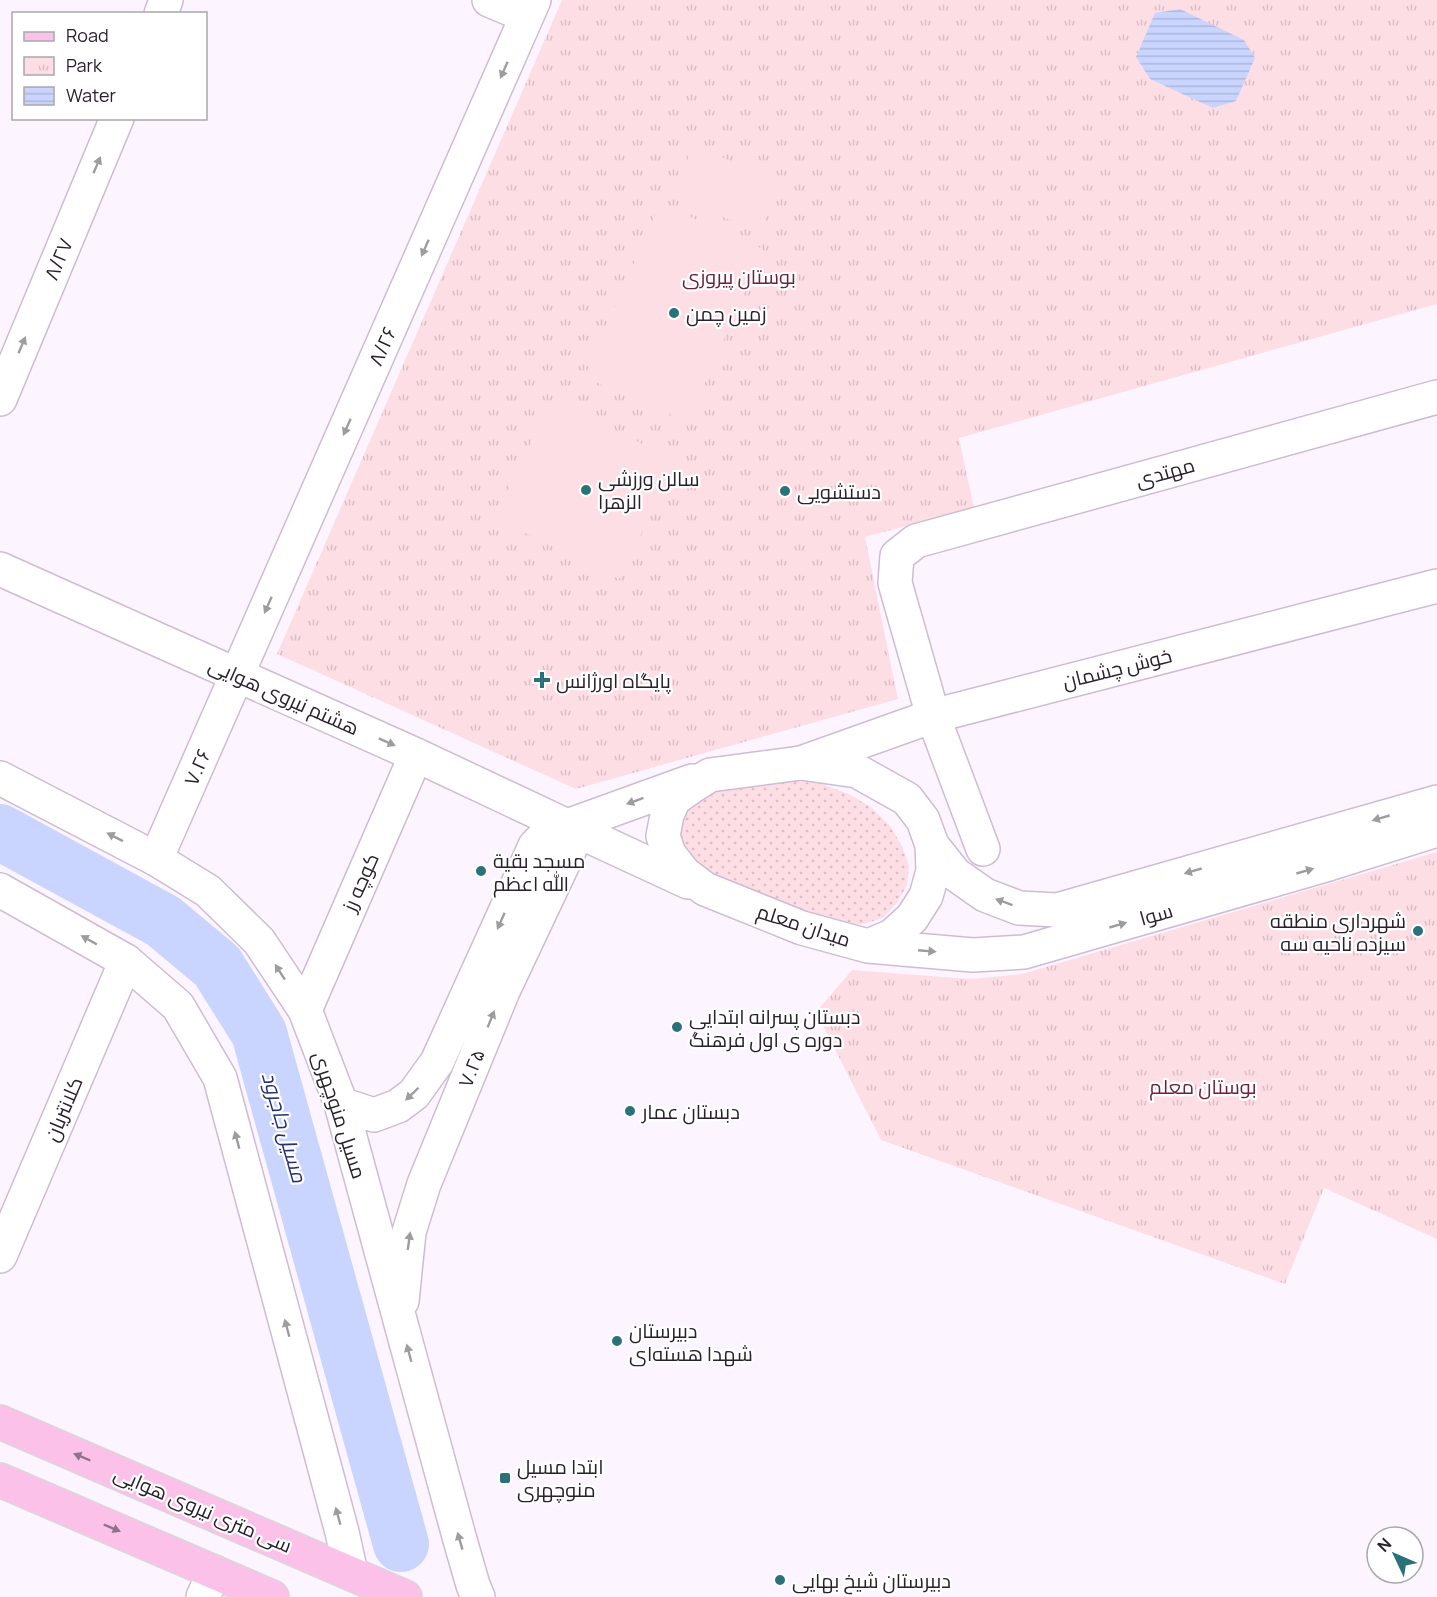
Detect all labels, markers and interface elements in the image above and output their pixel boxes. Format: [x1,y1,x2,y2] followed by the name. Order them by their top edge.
[12,12,207,120] legend
[66,23,109,47] text: Road
[66,53,103,77] text: Park
[499,61,508,78] one-way arrow
[66,83,116,107] text: Water
[93,157,102,174] one-way arrow
[37,234,79,284] street label: ۸/۲۷
[420,240,430,258] one-way arrow
[682,263,796,290] park label: بوستان پیروزی
[686,300,767,327] place label: زمین چمن
[667,306,681,320] marker: زمین چمن
[361,322,403,370] street label: ۸/۲۶
[18,337,27,354] one-way arrow
[342,418,351,435] one-way arrow
[1132,451,1198,493] street label: مهتدی
[598,465,700,515] place label: سالن ورزشی الزهرا
[797,478,881,505] place label: دستشویی
[579,483,593,497] marker: سالن ورزشی الزهرا
[778,484,792,498] marker: دستشویی
[263,597,273,615] one-way arrow
[1059,641,1175,695] street label: خوش چشمان
[204,651,364,742] street label: هشتم نیروی هوایی
[556,667,671,694] place label: پایگاه اورژانس
[533,671,551,689] marker: پایگاه اورژانس
[378,737,396,747] one-way arrow
[177,744,217,790] street label: ۷.۲۶
[626,797,644,807] one-way arrow
[1372,814,1390,823] one-way arrow
[106,833,123,842] one-way arrow
[493,847,585,898] place label: مسجد بقیة الله اعظم
[335,849,385,916] street label: کوچه رز
[474,864,488,878] marker: مسجد بقیة الله اعظم
[1296,866,1314,875] one-way arrow
[1184,867,1202,876] one-way arrow
[1136,896,1176,932] street label: سوا
[753,897,854,954] street label: میدان معلم
[995,897,1013,907] one-way arrow
[1270,907,1406,957] place label: شهرداری منطقه سیزده ناحیه سه
[496,913,505,930] one-way arrow
[1109,920,1127,929] one-way arrow
[1411,924,1425,938] marker: شهرداری منطقه سیزده ناحیه سه
[81,935,98,945] one-way arrow
[917,946,936,956] one-way arrow
[274,963,285,980] one-way arrow
[689,1003,860,1053] place label: دبستان پسرانه ابتدایی دوره ی اول فرهنگ
[486,1010,496,1028] one-way arrow
[670,1020,684,1034] marker: دبستان پسرانه ابتدایی دوره ی اول فرهنگ
[451,1045,491,1091] street label: ۷.۲۵
[307,1048,373,1182] street label: مسیل منوچهری
[256,1068,314,1186] water label: مسیل جاجرود
[37,1073,89,1145] street label: کلانتریان
[1149,1073,1257,1101] park label: بوستان معلم
[405,1087,420,1101] one-way arrow
[641,1098,740,1125] place label: دبستان عمار
[623,1104,637,1118] marker: دبستان عمار
[231,1131,241,1149] one-way arrow
[404,1231,413,1250] one-way arrow
[629,1317,753,1367] place label: دبیرستان شهدا هسته‌ای
[282,1319,292,1337] one-way arrow
[610,1334,624,1348] marker: دبیرستان شهدا هسته‌ای
[403,1344,413,1363] one-way arrow
[72,1452,90,1462] one-way arrow
[517,1453,604,1503] place label: ابتدا مسیل منوچهری
[110,1459,296,1559] street label: سی متری نیروی هوایی
[498,1471,512,1485] marker: ابتدا مسیل منوچهری
[333,1507,342,1525] one-way arrow
[103,1523,121,1533] one-way arrow
[1365,1525,1425,1585] north arrow
[455,1532,465,1550] one-way arrow
[1372,1533,1396,1556] text: N
[792,1567,951,1595] place label: دبیرستان شیخ بهایی
[773,1573,787,1587] marker: دبیرستان شیخ بهایی

